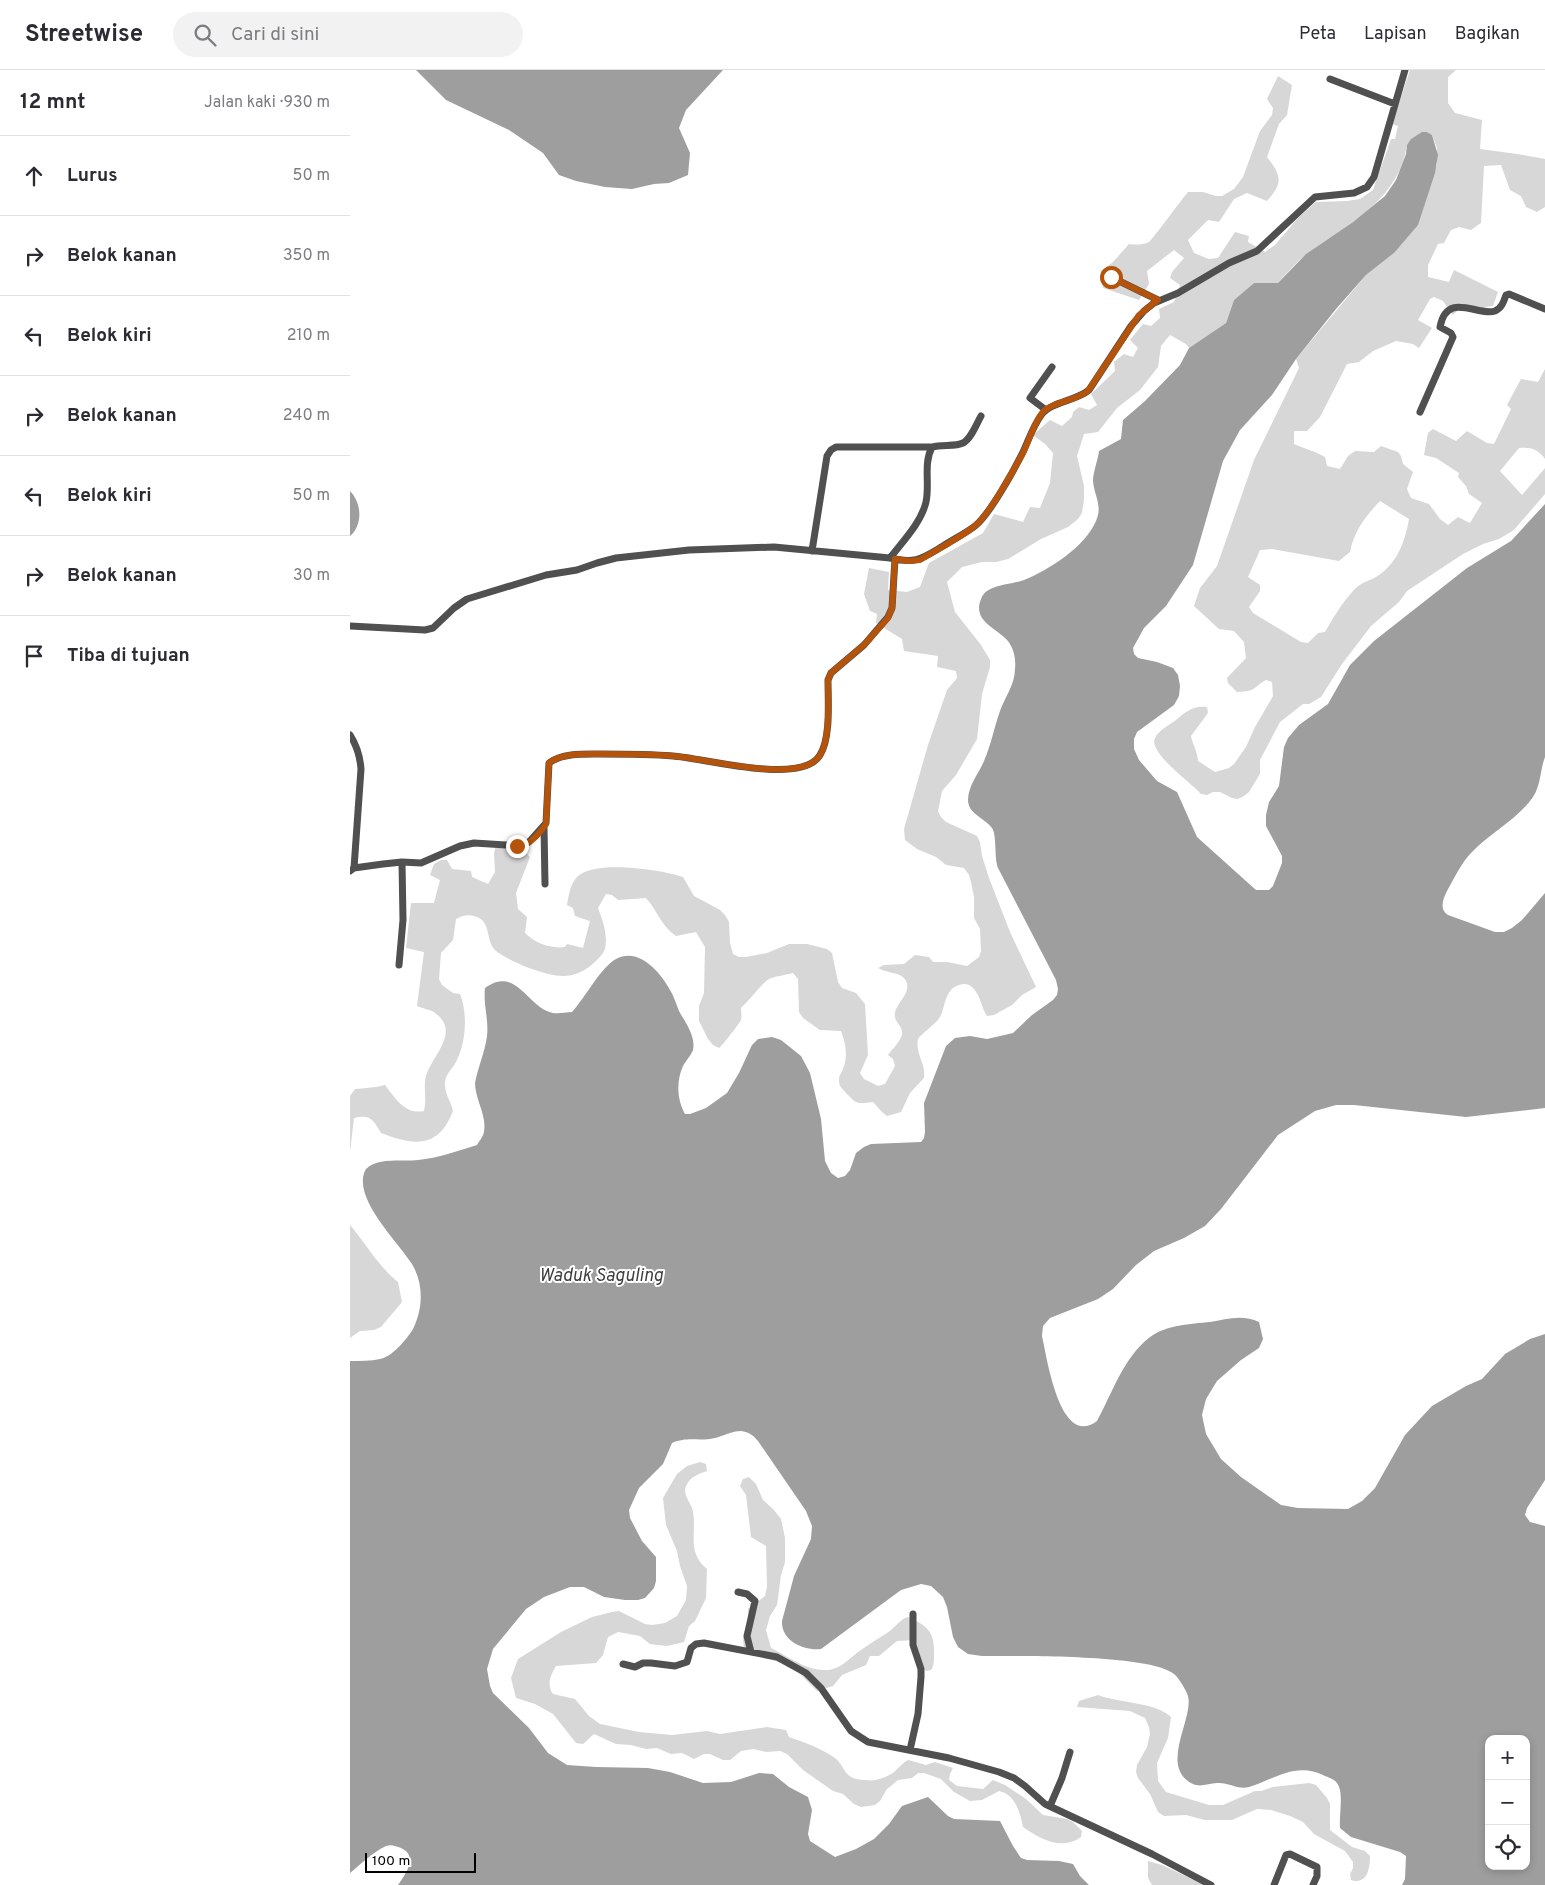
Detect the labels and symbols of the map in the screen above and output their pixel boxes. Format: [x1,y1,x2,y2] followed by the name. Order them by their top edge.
[1100,266,1123,289] route start
[506,835,529,858] route end
[539,1265,663,1288] water label: Waduk Saguling
[365,1850,476,1873] scale bar

